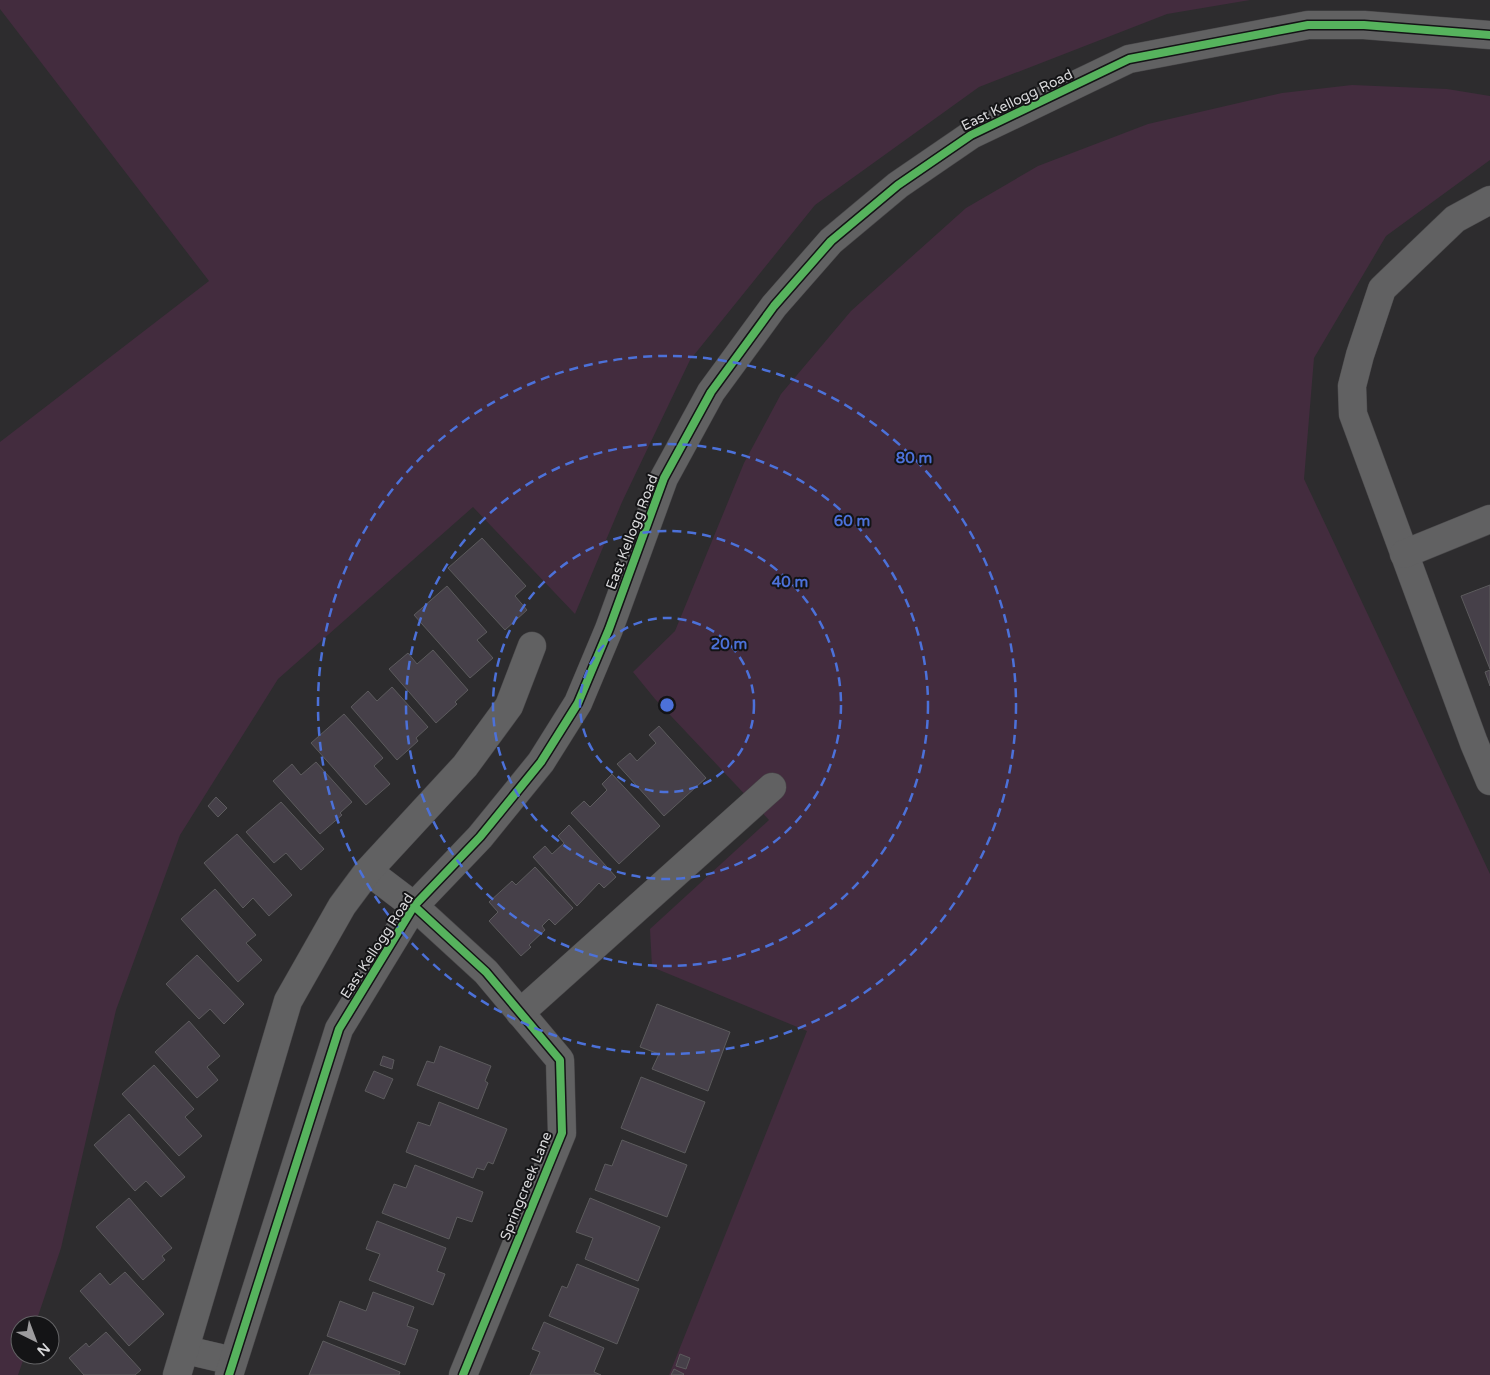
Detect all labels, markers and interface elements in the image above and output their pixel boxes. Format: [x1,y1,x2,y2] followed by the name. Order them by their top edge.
[959,66,1075,134] street label: East Kellogg Road
[896,449,932,467] text: 80 m
[602,472,662,592] street label: East Kellogg Road
[834,512,870,530] text: 60 m
[772,573,808,591] text: 40 m
[711,635,747,653] text: 20 m
[658,696,676,714] centre of rings
[337,890,417,1002] street label: East Kellogg Road
[496,1129,556,1243] street label: Springcreek Lane
[10,1315,60,1365] north arrow
[33,1339,53,1359] text: N

